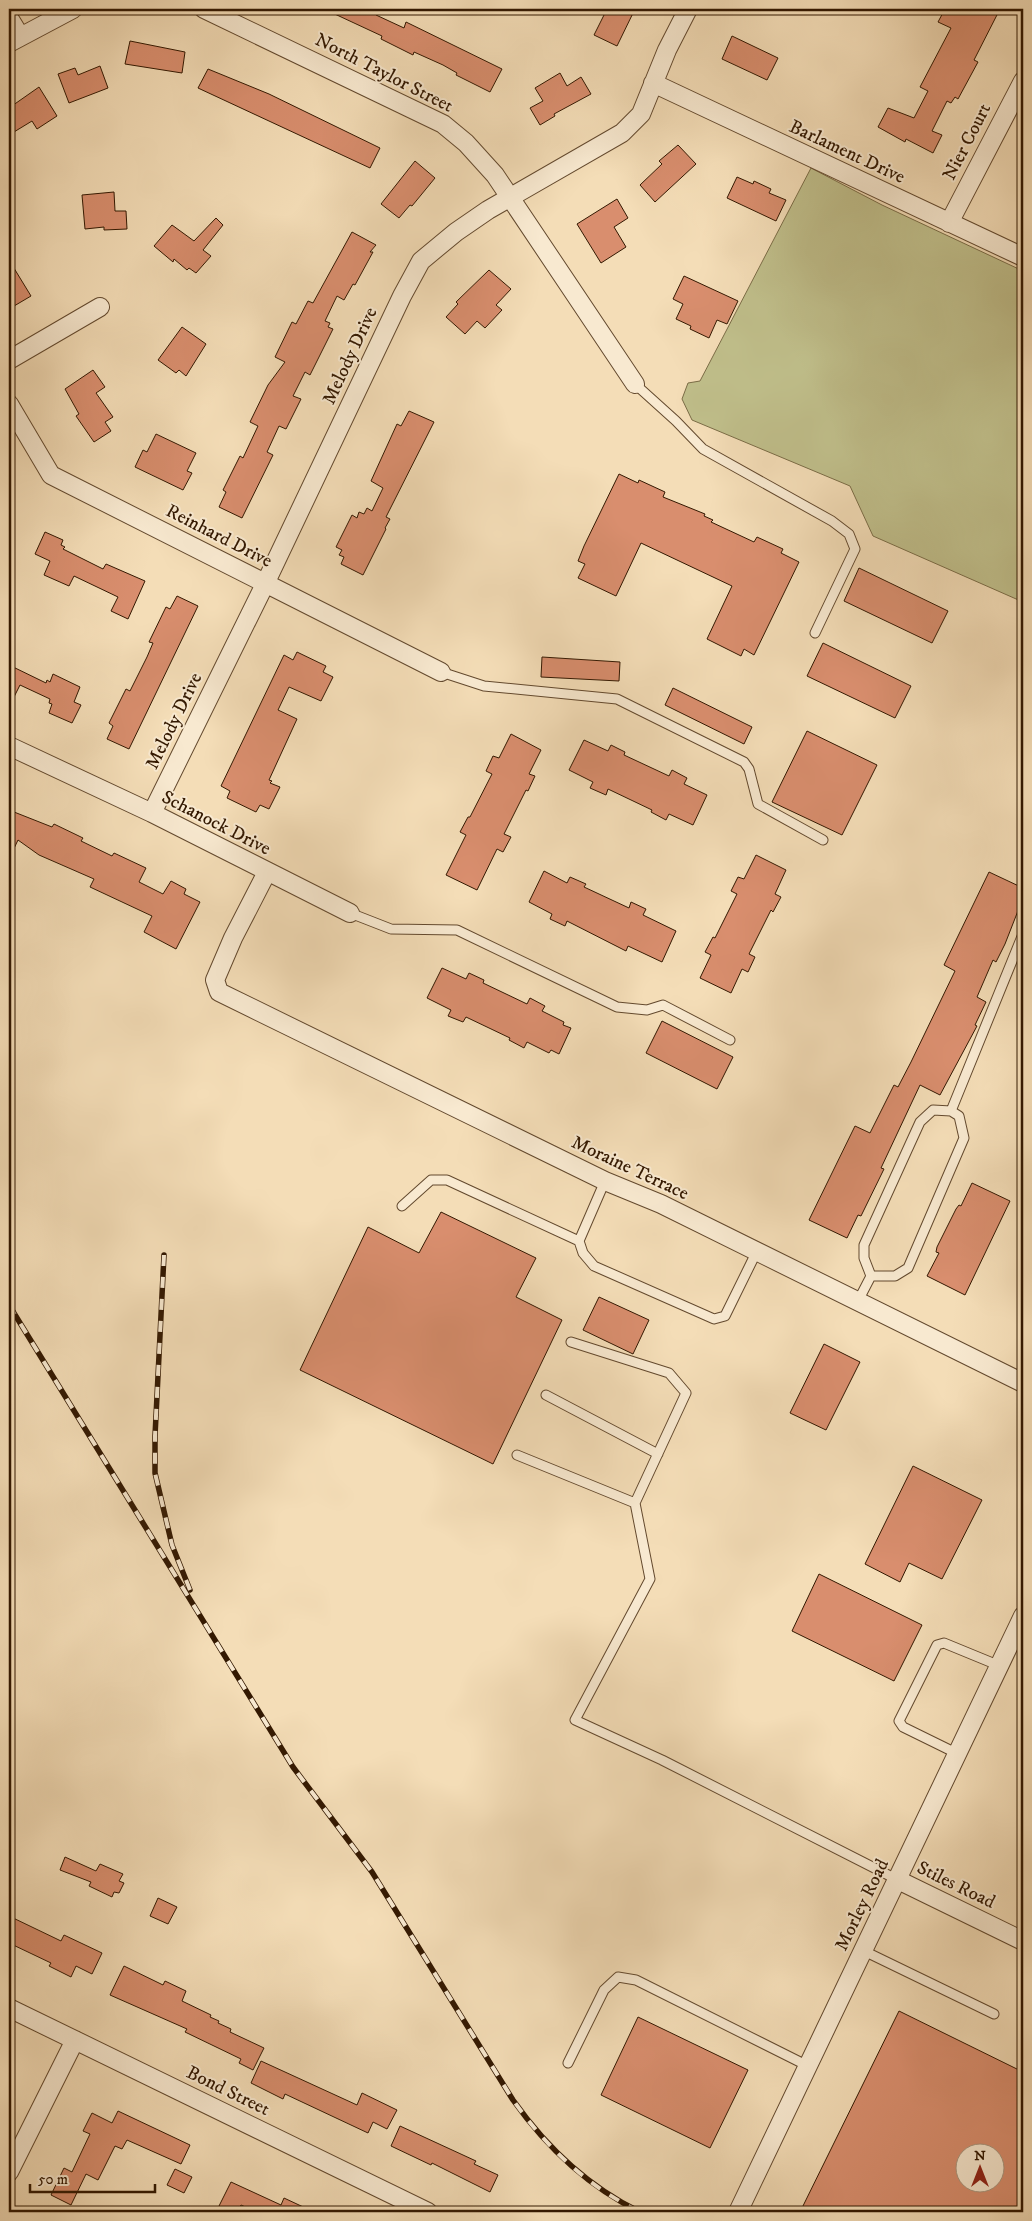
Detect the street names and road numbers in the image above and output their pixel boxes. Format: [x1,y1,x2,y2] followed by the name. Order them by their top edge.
[311,28,457,118] street label: North Taylor Street
[938,100,996,184] street label: Nier Court
[785,115,909,189] street label: Barlament Drive
[317,304,383,408] street label: Melody Drive
[162,499,276,573] street label: Reinhard Drive
[141,669,207,773] street label: Melody Drive
[158,786,274,860] street label: Schanock Drive
[568,1131,692,1205] street label: Moraine Terrace
[830,1855,894,1955] street label: Morley Road
[913,1856,999,1914] street label: Stiles Road
[183,2061,273,2121] street label: Bond Street

